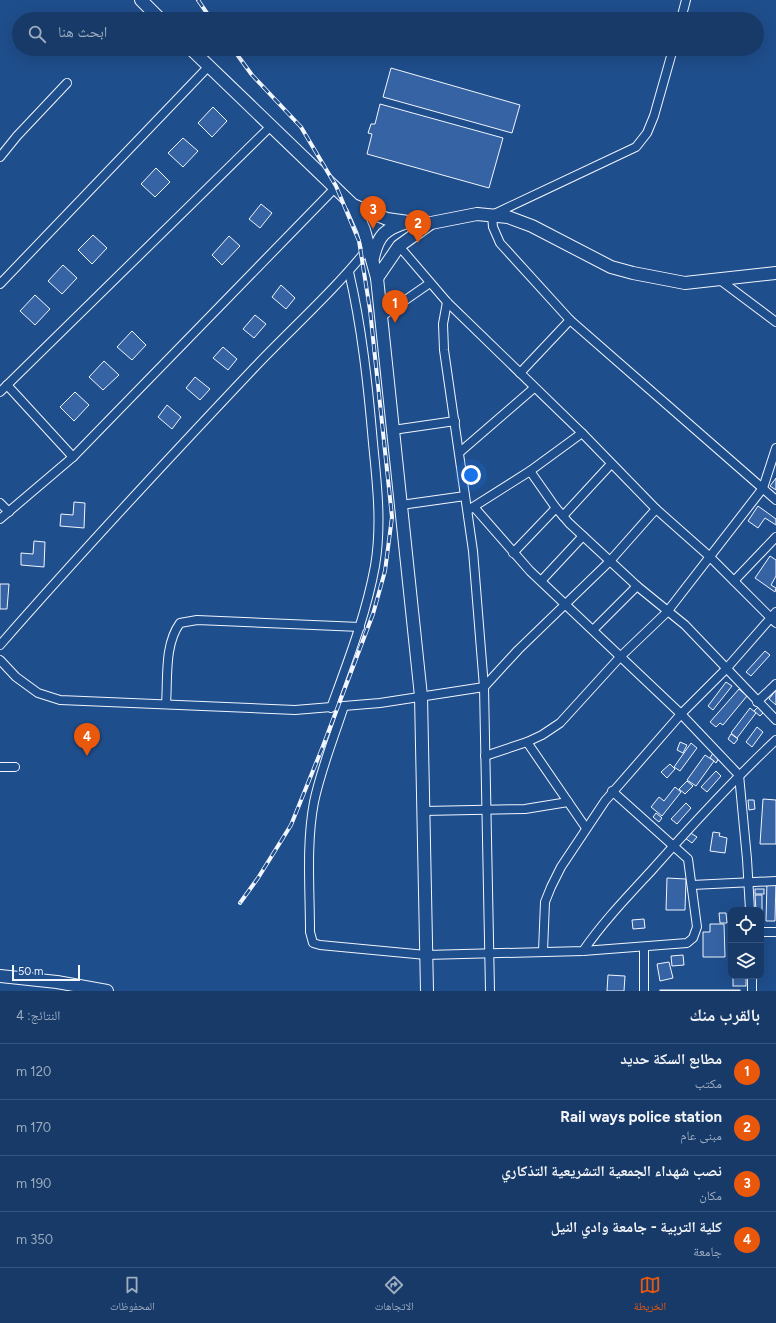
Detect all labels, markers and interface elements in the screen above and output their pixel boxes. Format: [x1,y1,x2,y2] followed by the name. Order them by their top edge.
[12,12,764,56] search box
[26,23,48,45] icon: search
[58,23,107,41] text: ابحث هنا
[360,196,386,229] pin: 3
[405,210,431,243] pin: 2
[382,290,408,323] pin: 1
[461,465,481,485] your location
[74,723,100,756] pin: 4
[728,907,764,979] map controls
[728,907,764,943] button: locate
[728,943,764,979] button: layers
[12,963,80,982] scale bar
[18,965,43,978] text: 50 m
[690,1005,760,1025] text: بالقرب منك
[16,1008,60,1023] text: النتائج: 4
[620,1050,722,1068] text: مطابع السكة حديد
[16,1064,51,1079] text: 120 m
[744,1064,750,1079] text: 1
[695,1076,722,1091] text: مكتب
[560,1108,722,1126] text: Rail ways police station
[16,1120,51,1135] text: 170 m
[743,1120,751,1135] text: 2
[680,1128,722,1143] text: مبنى عام
[501,1162,722,1180] text: نصب شهداء الجمعية التشريعية التذكاري
[16,1176,51,1191] text: 190 m
[743,1176,751,1191] text: 3
[699,1188,722,1203] text: مكان
[551,1218,722,1236] text: كلية التربية - جامعة وادي النيل
[16,1232,53,1247] text: 350 m
[743,1232,751,1247] text: 4
[693,1244,722,1259] text: جامعة
[110,1274,155,1317] tab: المحفوظات
[375,1274,414,1317] tab: الاتجاهات
[634,1274,666,1317] tab: الخريطة

